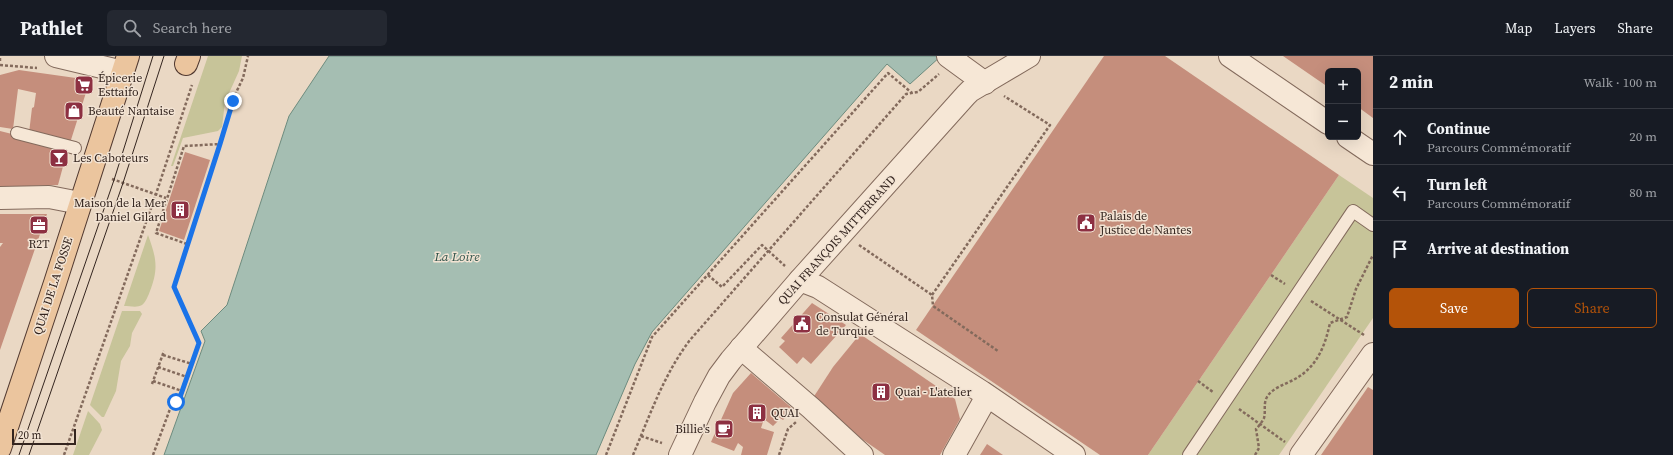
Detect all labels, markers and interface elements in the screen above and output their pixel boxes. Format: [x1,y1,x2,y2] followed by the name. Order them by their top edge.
[107,10,387,46] search box
[20,15,83,41] text: Pathlet
[121,17,143,39] icon: search
[153,17,232,38] text: Search here
[1505,18,1532,38] text: Map
[1554,18,1596,38] text: Layers
[1618,18,1653,38] text: Share
[1325,68,1361,140] map controls
[1325,68,1361,104] button: +
[98,70,142,100] place label: Épicerie Esttaifo
[1389,70,1433,94] text: 2 min
[73,74,95,96] supermarket icon: Épicerie Esttaifo
[1584,74,1657,91] text: Walk · 100 m
[224,92,242,110] route end
[63,100,85,122] shop icon: Beauté Nantaise
[88,103,174,119] place label: Beauté Nantaise
[1325,104,1361,140] button: −
[1427,118,1490,139] text: Continue
[1389,126,1411,148] icon: ahead
[1629,128,1657,145] text: 20 m
[1427,139,1570,156] text: Parcours Commémoratif
[48,147,70,169] bar icon: Les Caboteurs
[73,150,149,166] place label: Les Caboteurs
[774,172,900,308] street label: QUAI FRANÇOIS MITTERRAND
[1427,174,1487,195] text: Turn left
[1389,182,1411,204] icon: left
[1629,184,1657,201] text: 80 m
[74,195,166,225] place label: Maison de la Mer Daniel Gilard
[1427,195,1570,212] text: Parcours Commémoratif
[169,199,191,221] building icon: Maison de la Mer Daniel Gilard
[1099,208,1191,238] place label: Palais de Justice de Nantes
[1075,212,1097,234] public building icon: Palais de Justice de Nantes
[28,214,50,236] office icon: R2T
[30,235,76,337] street label: QUAI DE LA FOSSE
[28,236,50,252] place label: R2T
[1389,238,1411,260] icon: arrive
[1427,238,1569,259] text: Arrive at destination
[433,248,480,265] water label: La Loire
[1389,288,1519,328] button: Save
[1527,288,1657,328] button: Share
[816,309,909,339] place label: Consulat Général de Turquie
[791,313,813,335] public building icon: Consulat Général de Turquie
[870,381,892,403] building icon: Quai - L'atelier
[895,384,972,400] place label: Quai - L'atelier
[167,393,185,411] route start
[746,402,768,424] building icon: QUAI
[771,405,799,421] place label: QUAI
[713,418,735,440] cafe icon: Billie's
[675,421,710,437] place label: Billie's
[12,427,76,446] scale bar
[18,428,41,443] text: 20 m

